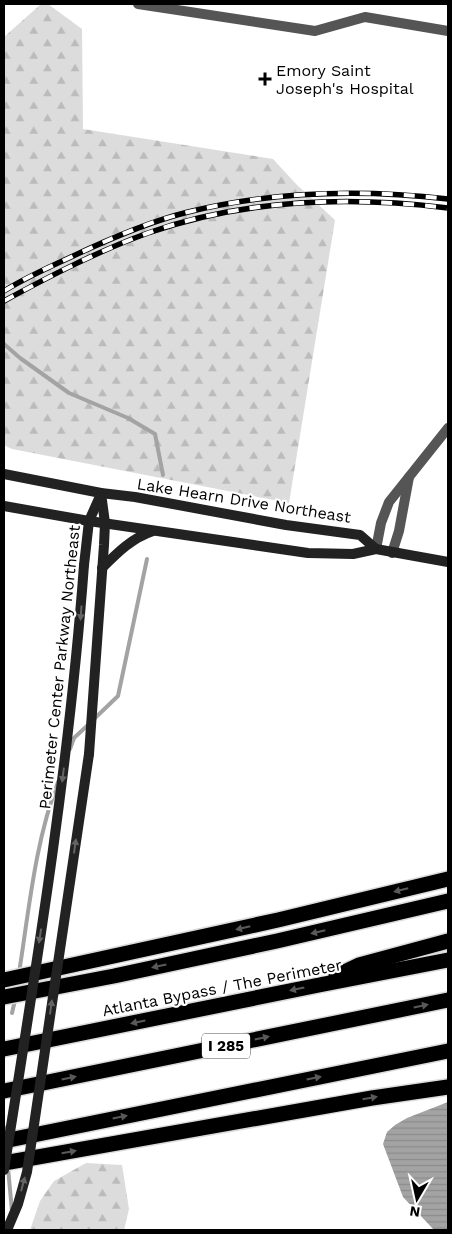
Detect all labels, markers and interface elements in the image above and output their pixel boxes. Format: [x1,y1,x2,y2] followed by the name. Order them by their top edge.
[276,61,414,98] place label: Emory Saint Joseph's Hospital
[258,72,272,86] marker: Emory Saint Joseph's Hospital
[136,474,353,527] street label: Lake Hearn Drive Northeast
[35,524,84,810] street label: Perimeter Center Parkway Northeast
[76,606,84,622] one-way arrow
[59,767,67,783] one-way arrow
[71,838,79,854] one-way arrow
[393,886,408,894] one-way arrow
[235,924,250,932] one-way arrow
[36,928,44,944] one-way arrow
[310,928,325,936] one-way arrow
[101,955,344,1020] street label: Atlanta Bypass / The Perimeter
[151,963,167,971] one-way arrow
[290,985,305,993] one-way arrow
[48,998,56,1014] one-way arrow
[414,1002,429,1010] one-way arrow
[130,1018,146,1026] one-way arrow
[202,1034,250,1058] road number: I 285
[255,1034,271,1042] one-way arrow
[61,1074,76,1082] one-way arrow
[306,1074,322,1082] one-way arrow
[362,1094,378,1102] one-way arrow
[113,1113,129,1121] one-way arrow
[61,1147,77,1155] one-way arrow
[392,1174,442,1224] north arrow
[20,1177,28,1192] one-way arrow
[409,1203,421,1221] text: N

